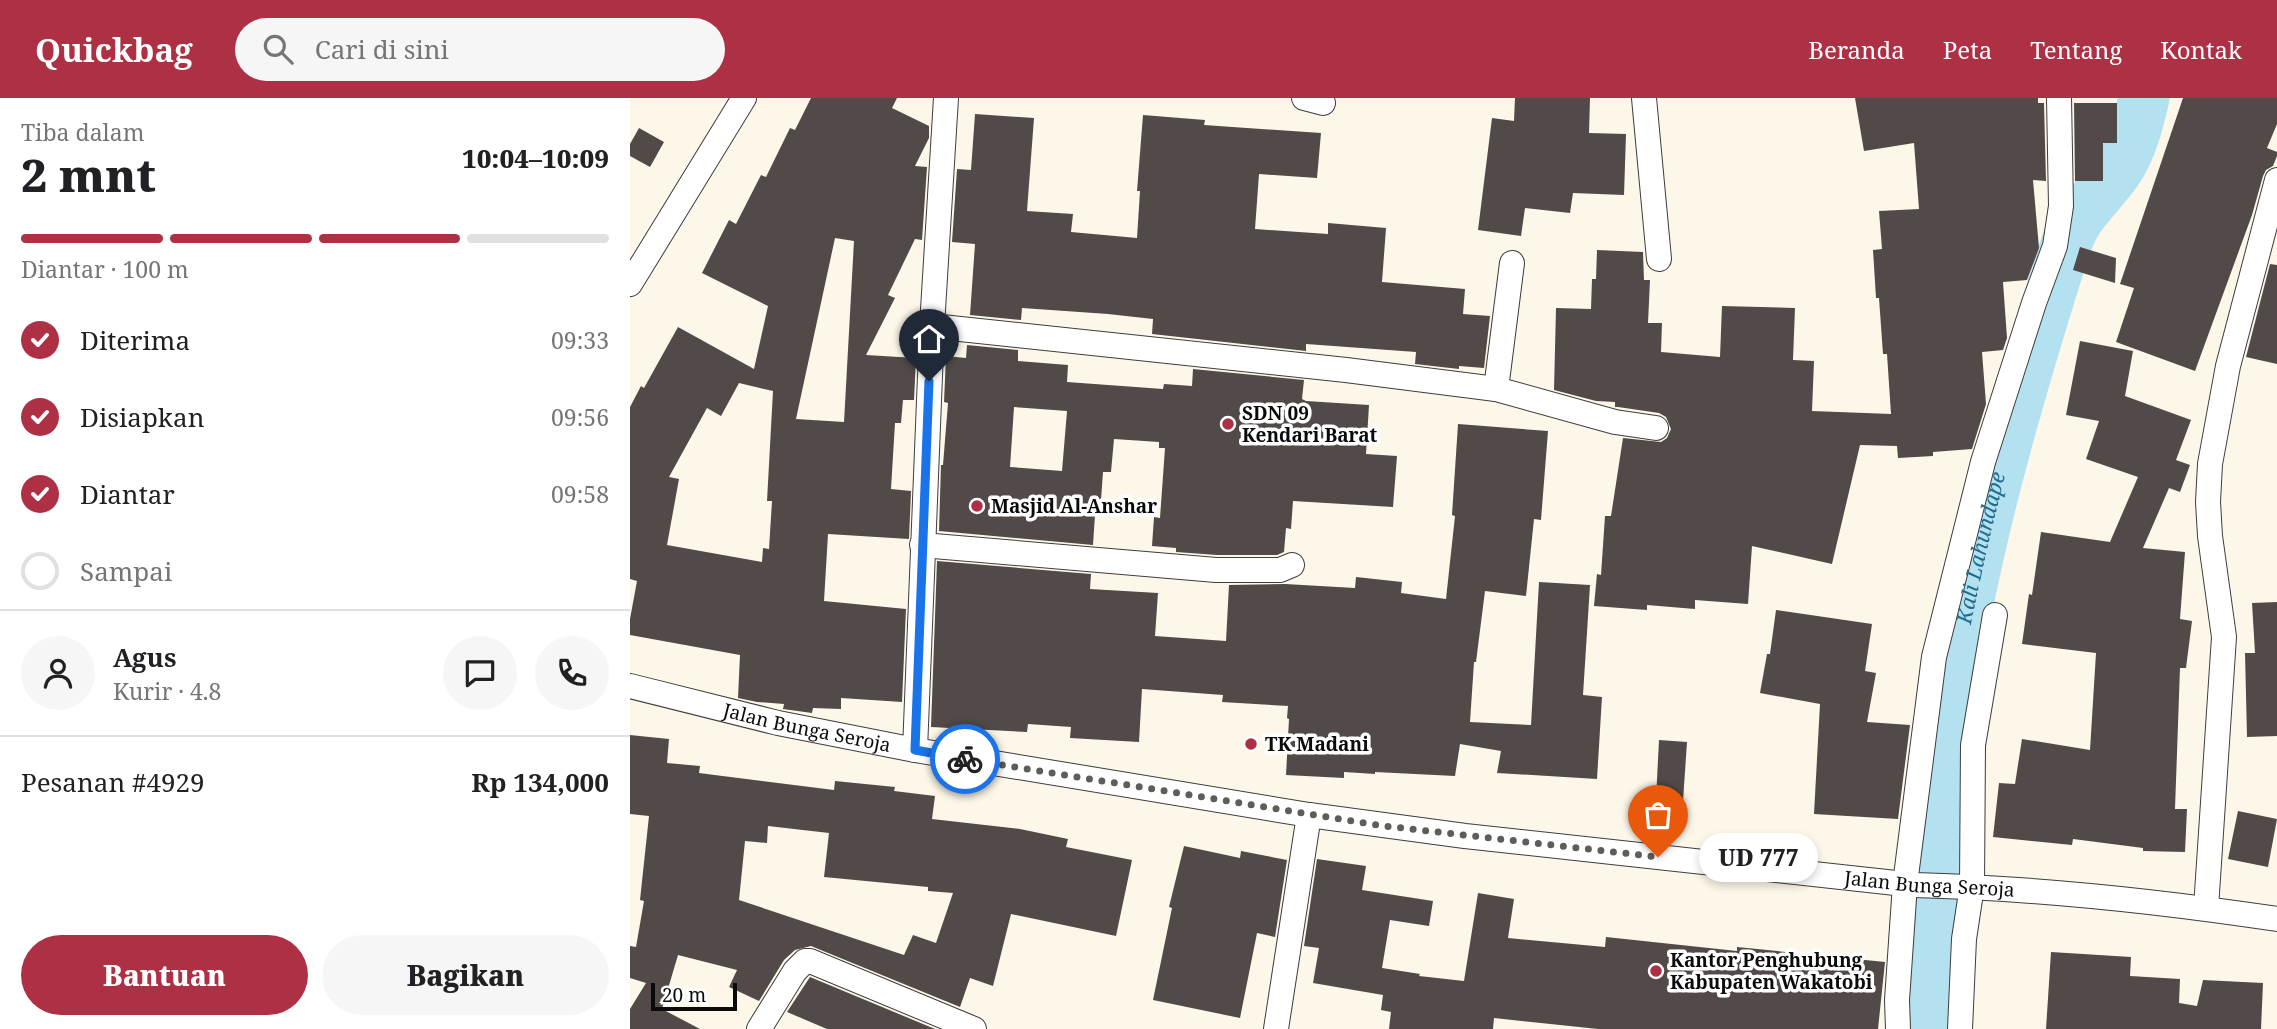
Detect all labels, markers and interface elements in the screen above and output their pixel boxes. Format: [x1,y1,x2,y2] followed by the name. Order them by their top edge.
[235,18,725,81] search box
[35,27,193,72] text: Quickbag
[259,30,297,68] icon: search
[315,31,449,67] text: Cari di sini
[1808,33,1905,66] text: Beranda
[1943,33,1992,66] text: Peta
[2030,33,2122,66] text: Tentang
[2160,33,2242,66] text: Kontak
[21,116,144,148] text: Tiba dalam
[462,140,609,176] text: 10:04–10:09
[21,143,156,205] text: 2 mnt
[21,253,189,285] text: Diantar · 100 m
[899,309,959,381] pin
[910,320,948,358] icon: home
[21,321,59,359] icon: check
[80,322,190,358] text: Diterima
[551,324,609,356] text: 09:33
[21,398,59,436] icon: check
[80,399,205,435] text: Disiapkan
[1242,400,1378,448] place label: SDN 09 Kendari Barat
[551,401,609,433] text: 09:56
[1220,416,1236,432] marker: SDN 09 Kendari Barat
[1949,469,2011,627] water label: Kali Lahundape
[21,475,59,513] icon: check
[80,476,175,512] text: Diantar
[551,478,609,510] text: 09:58
[991,493,1157,519] place label: Masjid Al-Anshar
[969,498,985,514] marker: Masjid Al-Anshar
[80,553,172,589] text: Sampai
[21,636,95,710] button: person
[443,636,517,710] button: chat
[535,636,609,710] button: phone
[113,639,176,675] text: Agus
[113,675,221,707] text: Kurir · 4.8
[720,697,893,758] street label: Jalan Bunga Seroja
[930,724,1000,794] courier
[1265,731,1369,757] place label: TK Madani
[1243,736,1259,752] marker: TK Madani
[946,740,984,778] icon: bike
[21,764,205,800] text: Pesanan #4929
[471,764,609,800] text: Rp 134,000
[1628,785,1688,857] pin
[1639,796,1677,834] icon: bag
[1700,832,1819,882] callout: UD 777
[1718,841,1799,873] text: UD 777
[1842,864,2016,903] street label: Jalan Bunga Seroja
[21,935,308,1015] button: Bantuan
[322,935,609,1015] button: Bagikan
[1670,947,1873,995] place label: Kantor Penghubung Kabupaten Wakatobi
[1648,963,1664,979] marker: Kantor Penghubung Kabupaten Wakatobi
[651,980,737,1012] scale bar
[662,982,706,1008] text: 20 m

